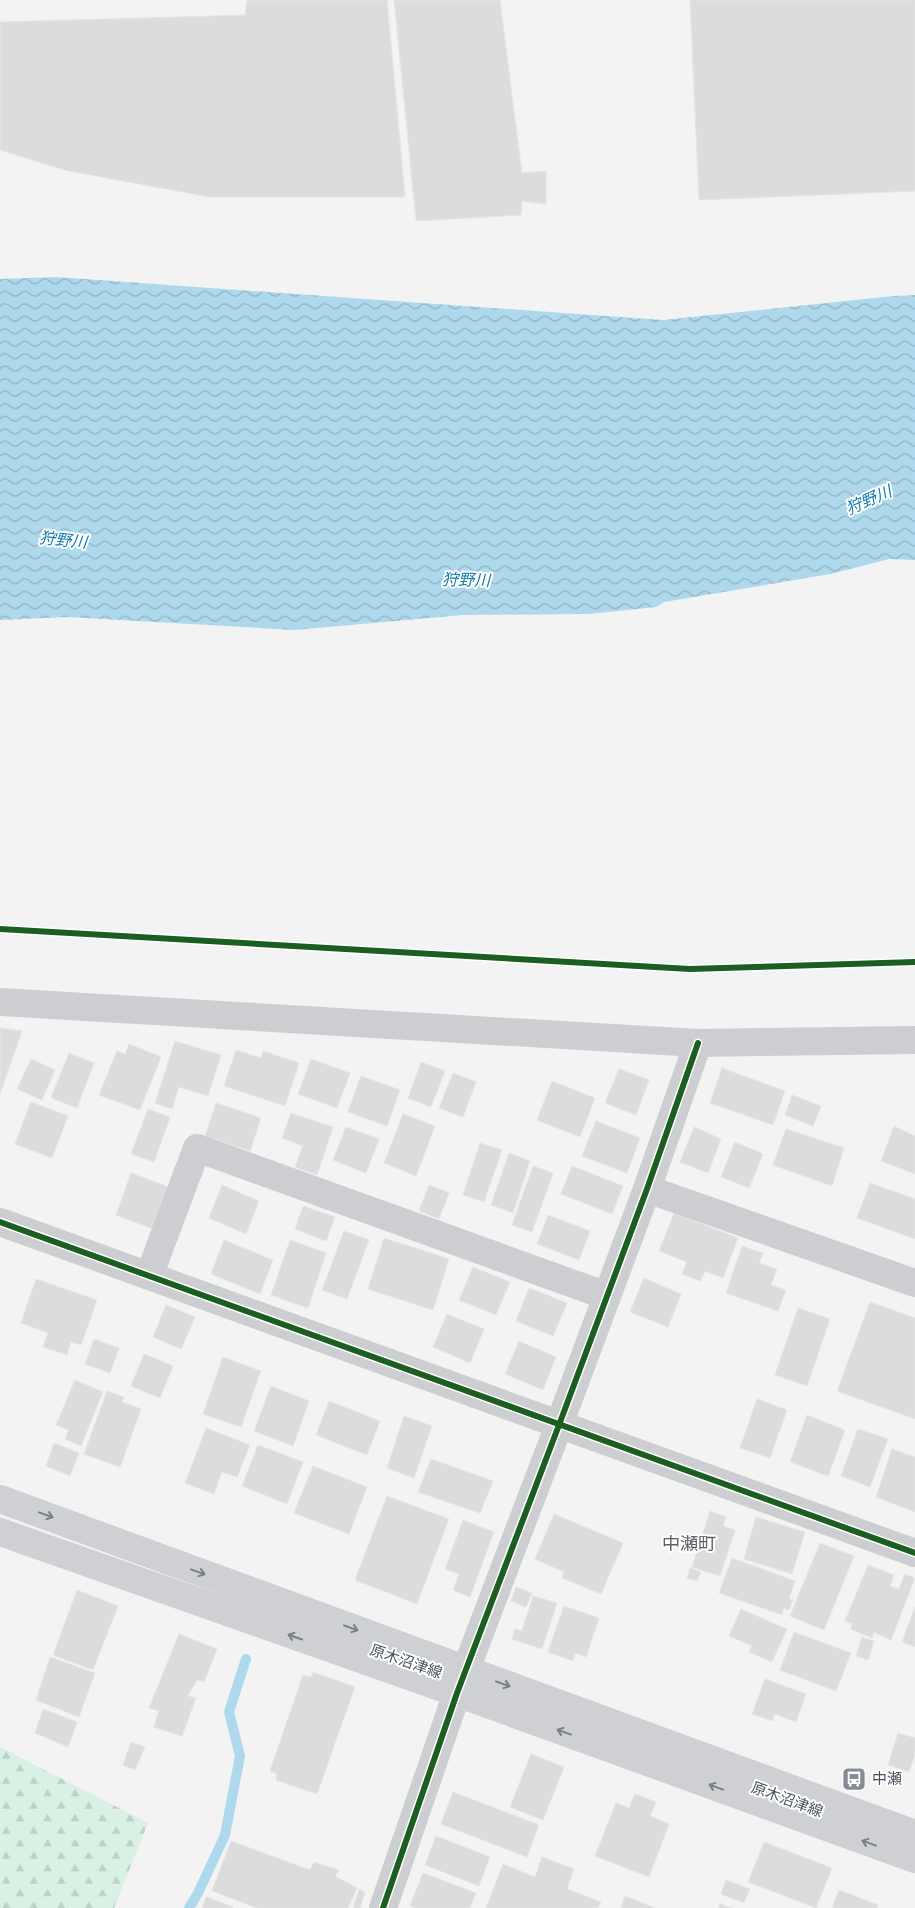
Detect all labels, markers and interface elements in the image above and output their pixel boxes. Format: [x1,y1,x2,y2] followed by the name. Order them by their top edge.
[843,482,897,519] water label: 狩野川
[38,529,90,553] water label: 狩野川
[442,571,492,591] water label: 狩野川
[38,1511,53,1520] one-way arrow
[662,1534,716,1555] district label: 中瀬町
[190,1568,205,1577] one-way arrow
[342,1624,358,1633] one-way arrow
[287,1631,303,1641] one-way arrow
[367,1641,445,1683] street label: 原木沼津線
[495,1680,510,1689] one-way arrow
[556,1727,572,1736] one-way arrow
[841,1766,867,1792] bus stop icon: 中瀬
[872,1770,902,1789] place label: 中瀬
[749,1778,825,1822] street label: 原木沼津線
[709,1782,725,1791] one-way arrow
[862,1838,877,1847] one-way arrow

